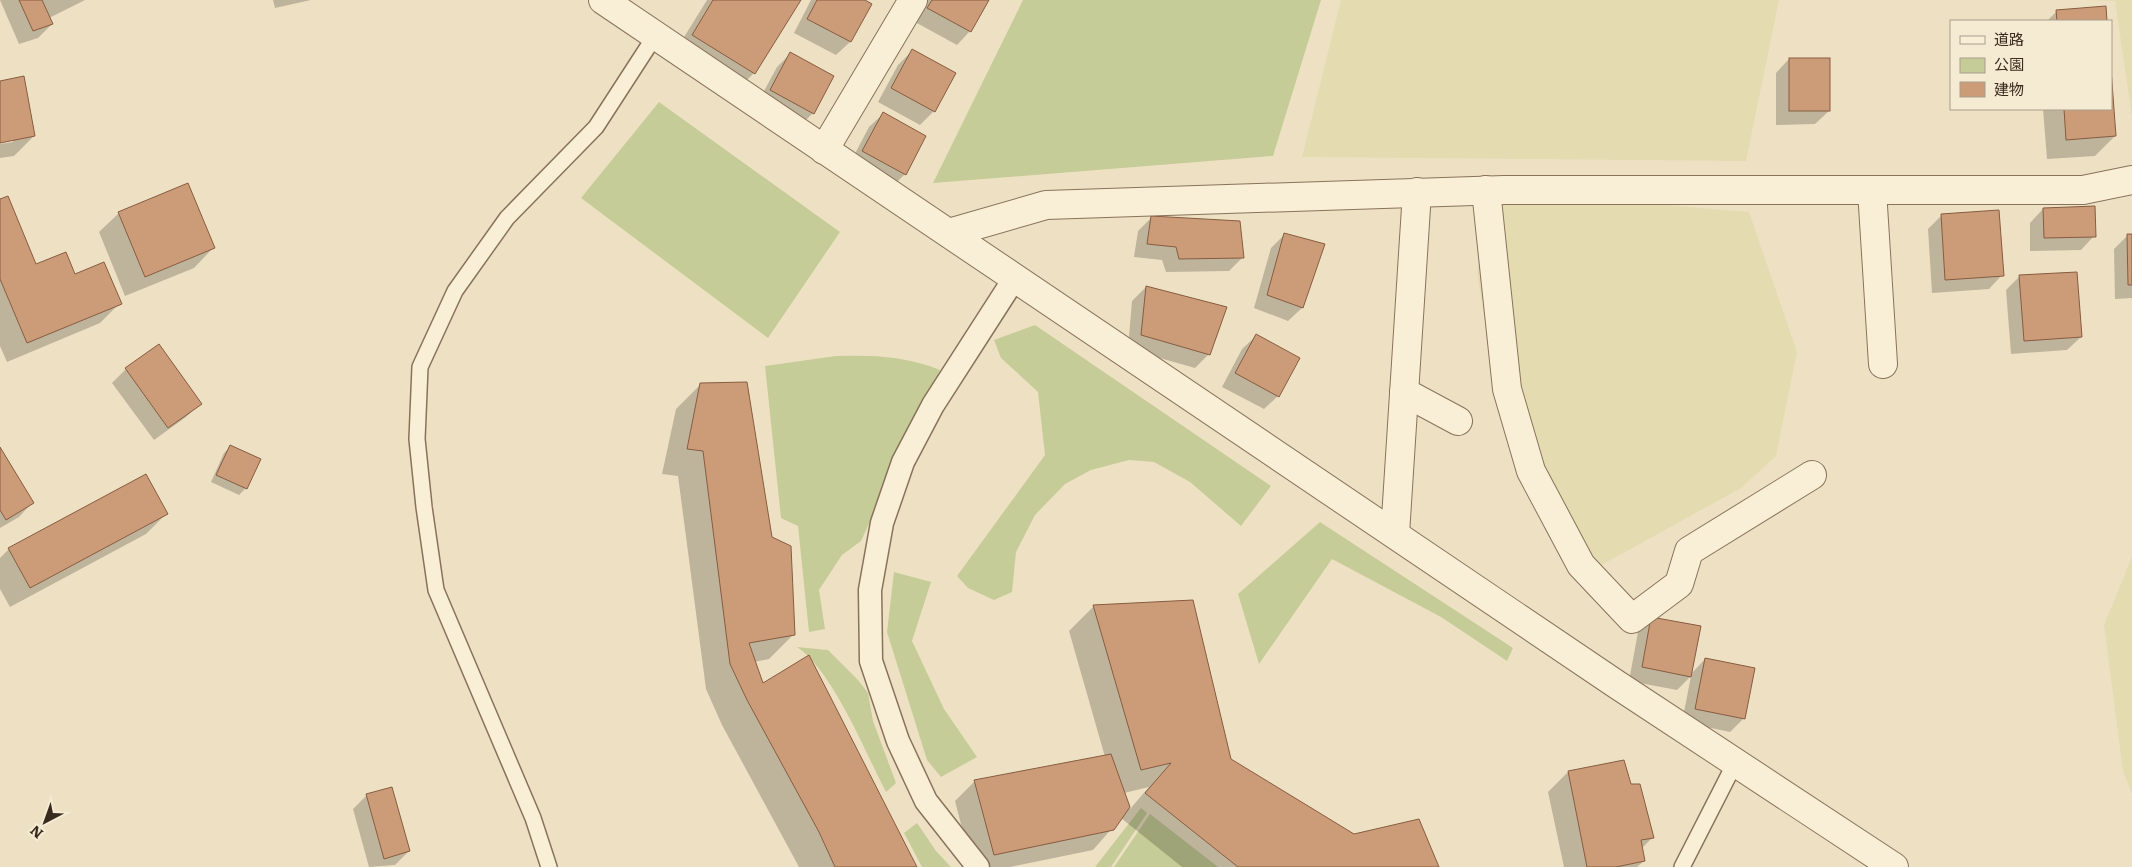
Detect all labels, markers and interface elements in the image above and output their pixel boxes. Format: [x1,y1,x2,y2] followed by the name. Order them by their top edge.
[1950,20,2112,110] legend
[1994,27,2024,50] text: 道路
[1994,52,2024,75] text: 公園
[1994,77,2024,100] text: 建物
[20,797,70,847] north arrow
[25,821,47,844] text: N

